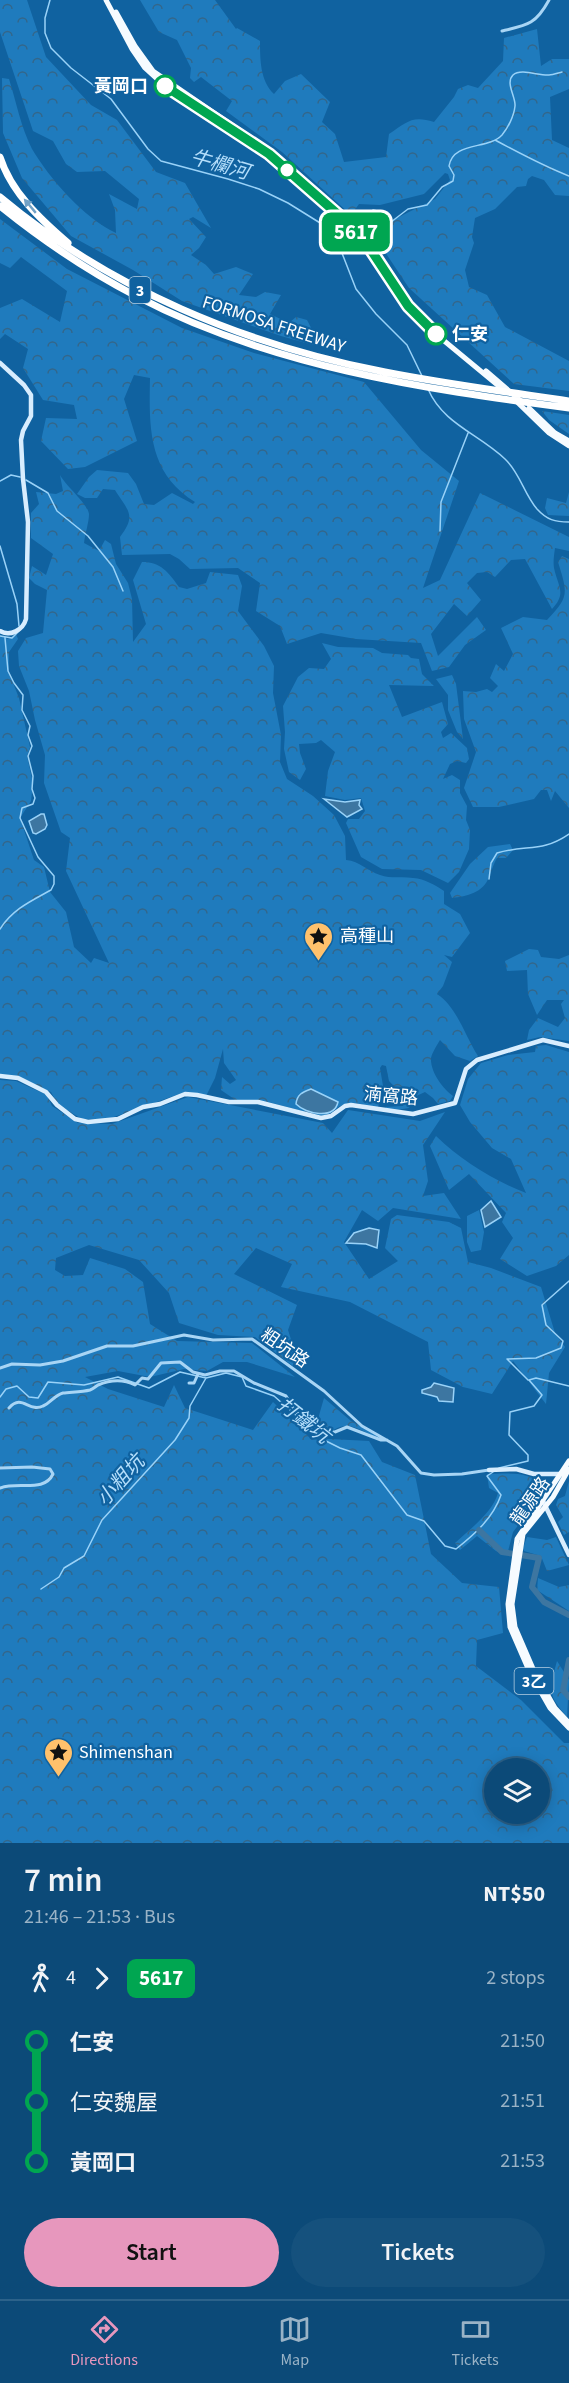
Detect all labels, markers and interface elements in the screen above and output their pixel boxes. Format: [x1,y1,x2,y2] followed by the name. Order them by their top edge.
[94,74,148,99] place label: 黃岡口
[154,75,176,97] marker: 黃岡口
[187,143,256,188] water label: 牛欄河
[278,161,296,179] unlabelled marker
[24,199,37,214] one-way arrow
[314,212,398,252] line badge: 5617
[334,217,378,247] text: 5617
[130,277,150,303] road number: 3
[199,290,349,360] street label: FORMOSA FREEWAY
[452,322,488,347] place label: 仁安
[425,323,447,345] marker: 仁安
[303,920,335,962] place icon: 高種山
[340,924,394,949] place label: 高種山
[363,1082,419,1111] street label: 湳窩路
[255,1323,314,1374] street label: 粗坑路
[271,1391,338,1452] water label: 打鐵坑
[90,1447,153,1512] water label: 小粗坑
[505,1472,556,1531] street label: 龍源路
[514,1668,554,1694] road number: 3乙
[42,1736,74,1778] place icon: Shimenshan
[79,1740,173,1765] place label: Shimenshan
[484,1758,550,1824] map controls
[484,1758,550,1824] button: layers
[24,1857,102,1904] text: 7 min
[483,1878,545,1910] text: NT$50
[24,1903,175,1931] text: 21:46 – 21:53 · Bus
[24,1962,57,1995] icon: walk
[85,1962,118,1995] icon: forward
[139,1963,183,1993] text: 5617
[66,1964,76,1992] text: 4
[486,1964,545,1992] text: 2 stops
[70,2027,114,2059] text: 仁安
[500,2027,545,2055] text: 21:50
[70,2087,158,2119] text: 仁安魏屋
[500,2087,545,2115] text: 21:51
[70,2147,136,2179] text: 黃岡口
[500,2147,545,2175] text: 21:53
[24,2218,279,2287] button: Start
[291,2218,545,2287] button: Tickets
[70,2313,138,2371] tab: Directions
[278,2313,311,2371] tab: Map
[452,2313,499,2371] tab: Tickets

